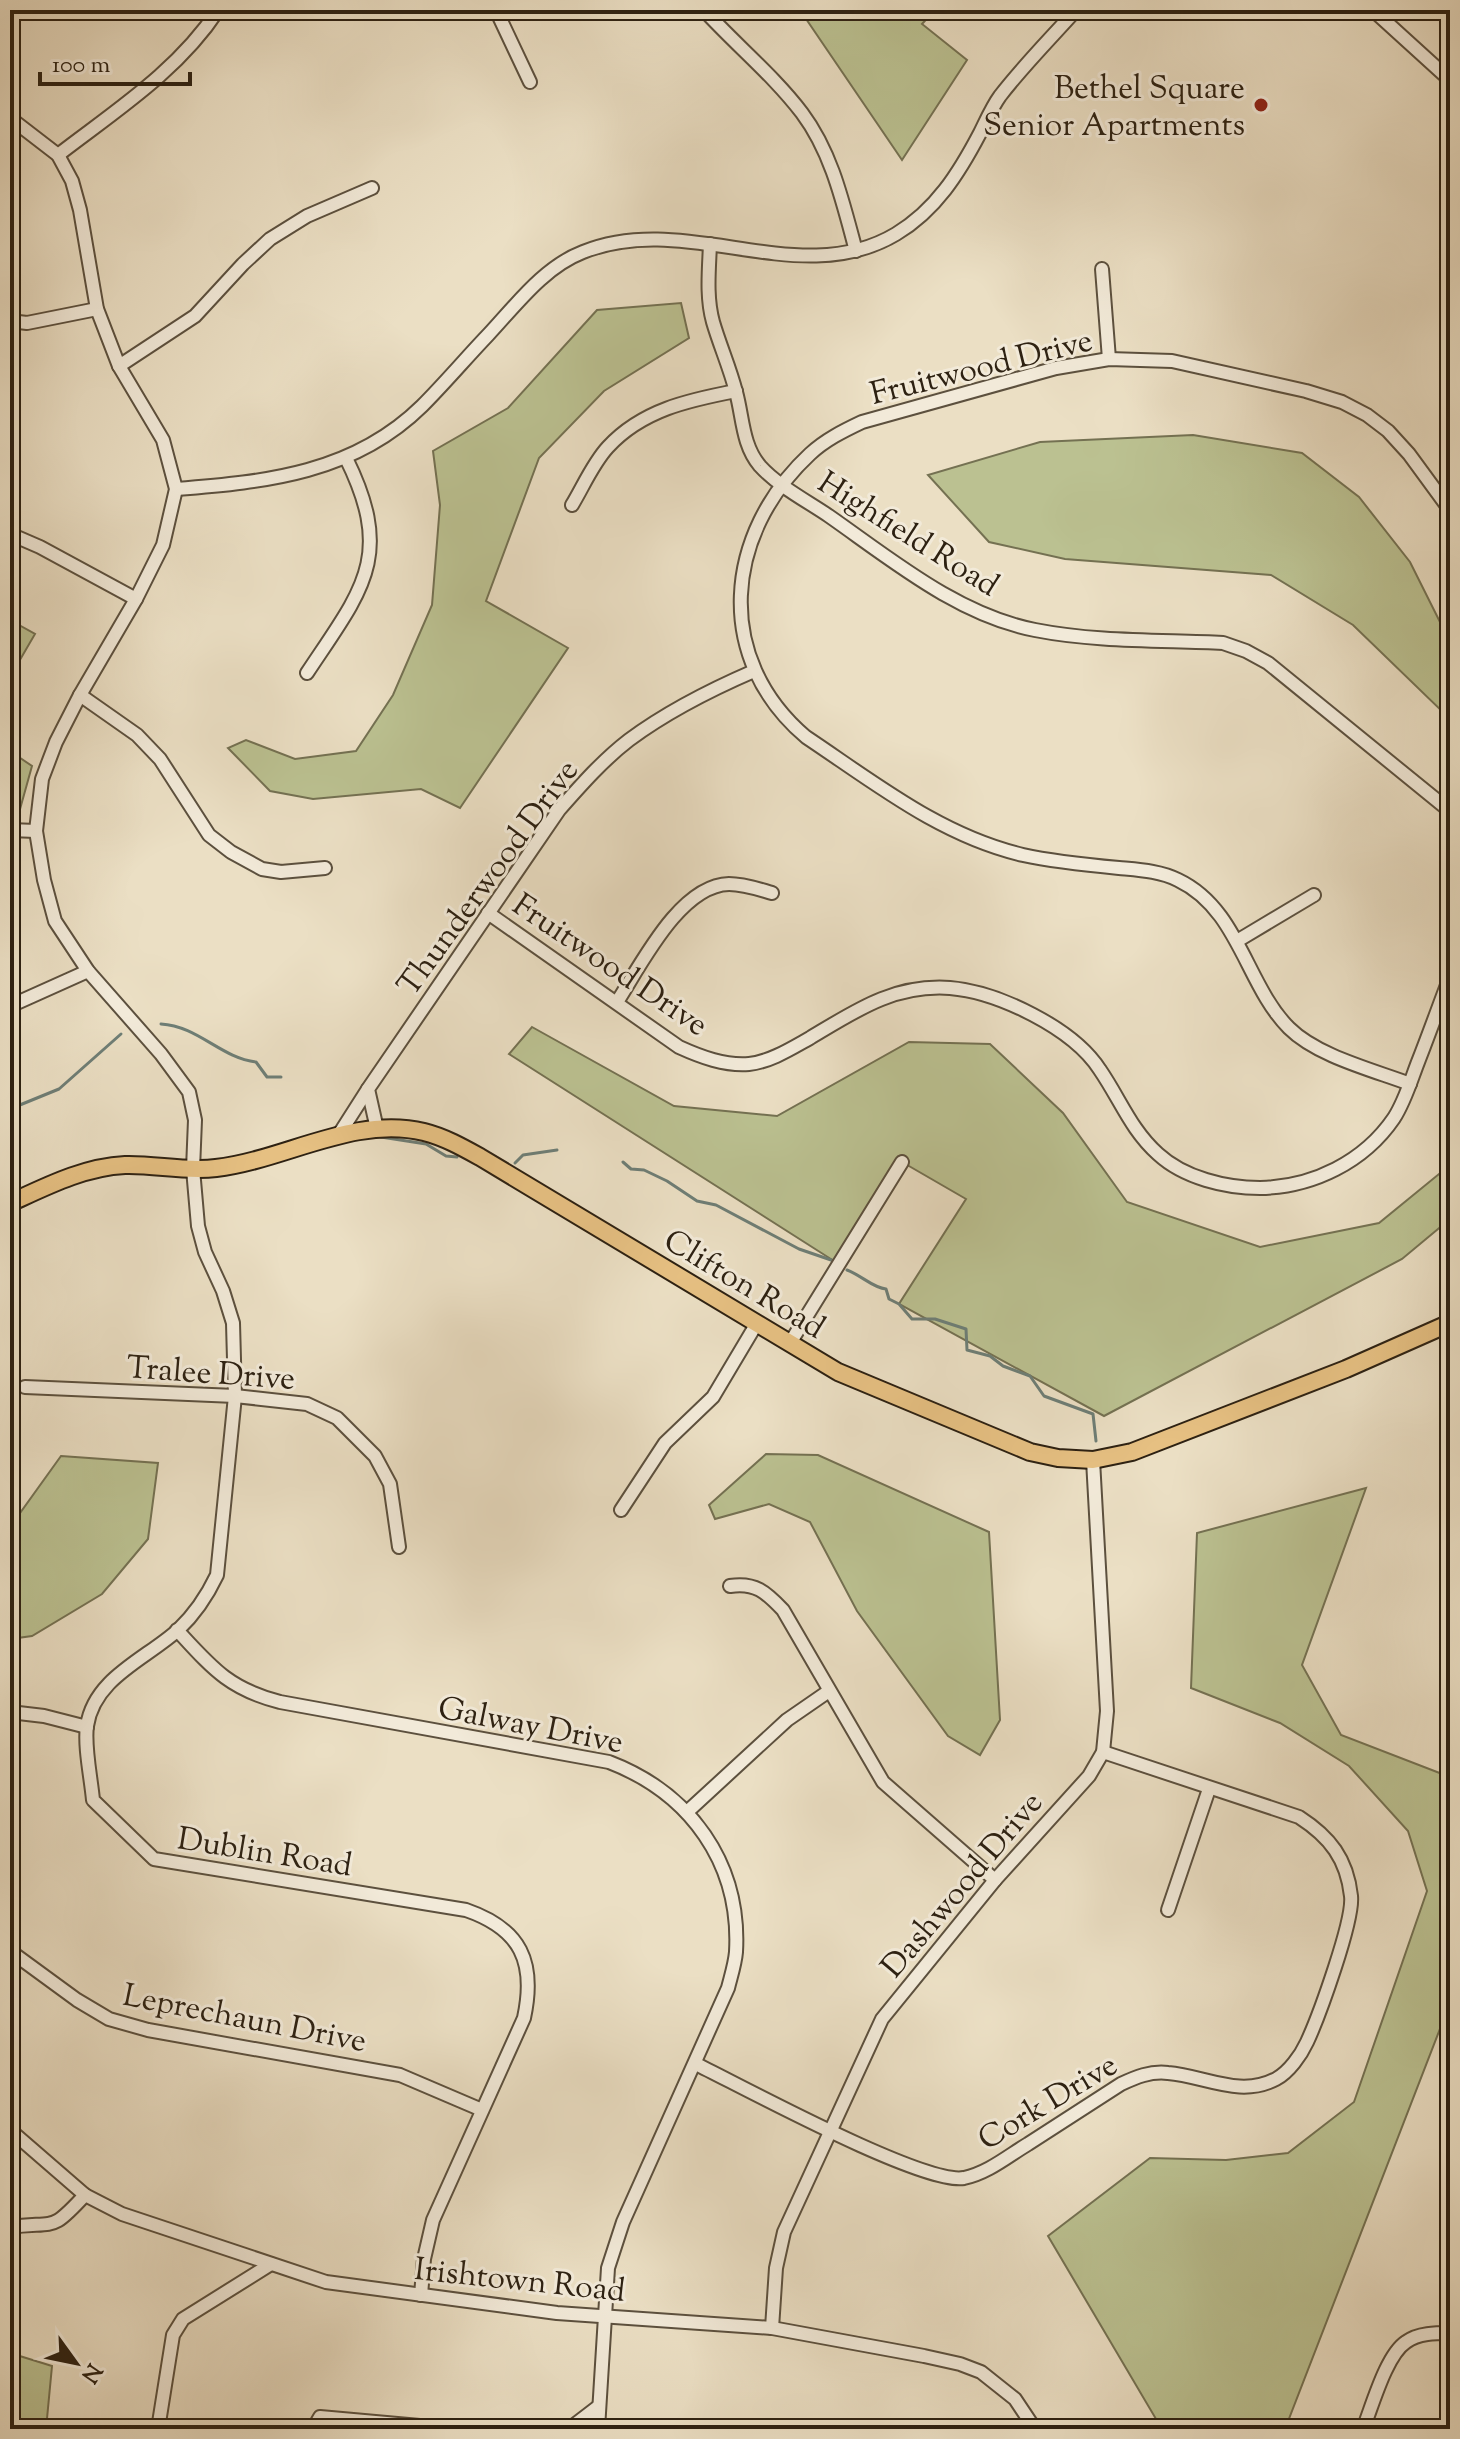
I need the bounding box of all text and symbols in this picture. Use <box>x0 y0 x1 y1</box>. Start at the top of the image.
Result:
scale bar <box>40 36 190 86</box>
text: 100 m <box>52 49 110 83</box>
place label: Bethel Square Senior Apartments <box>983 67 1245 150</box>
marker: Bethel Square Senior Apartments <box>1252 96 1270 114</box>
street label: Fruitwood Drive <box>866 319 1098 419</box>
street label: Highfield Road <box>808 461 1007 610</box>
street label: Thunderwood Drive <box>388 751 591 1007</box>
street label: Fruitwood Drive <box>502 884 716 1049</box>
street label: Clifton Road <box>654 1219 833 1352</box>
street label: Tralee Drive <box>125 1346 297 1404</box>
street label: Galway Drive <box>434 1686 627 1767</box>
street label: Dashwood Drive <box>871 1783 1055 1989</box>
street label: Dublin Road <box>174 1817 355 1890</box>
street label: Leprechaun Drive <box>119 1974 370 2066</box>
street label: Cork Drive <box>970 2044 1127 2163</box>
street label: Irishtown Road <box>412 2248 627 2316</box>
north arrow <box>36 2323 116 2403</box>
text: N <box>72 2356 108 2389</box>

